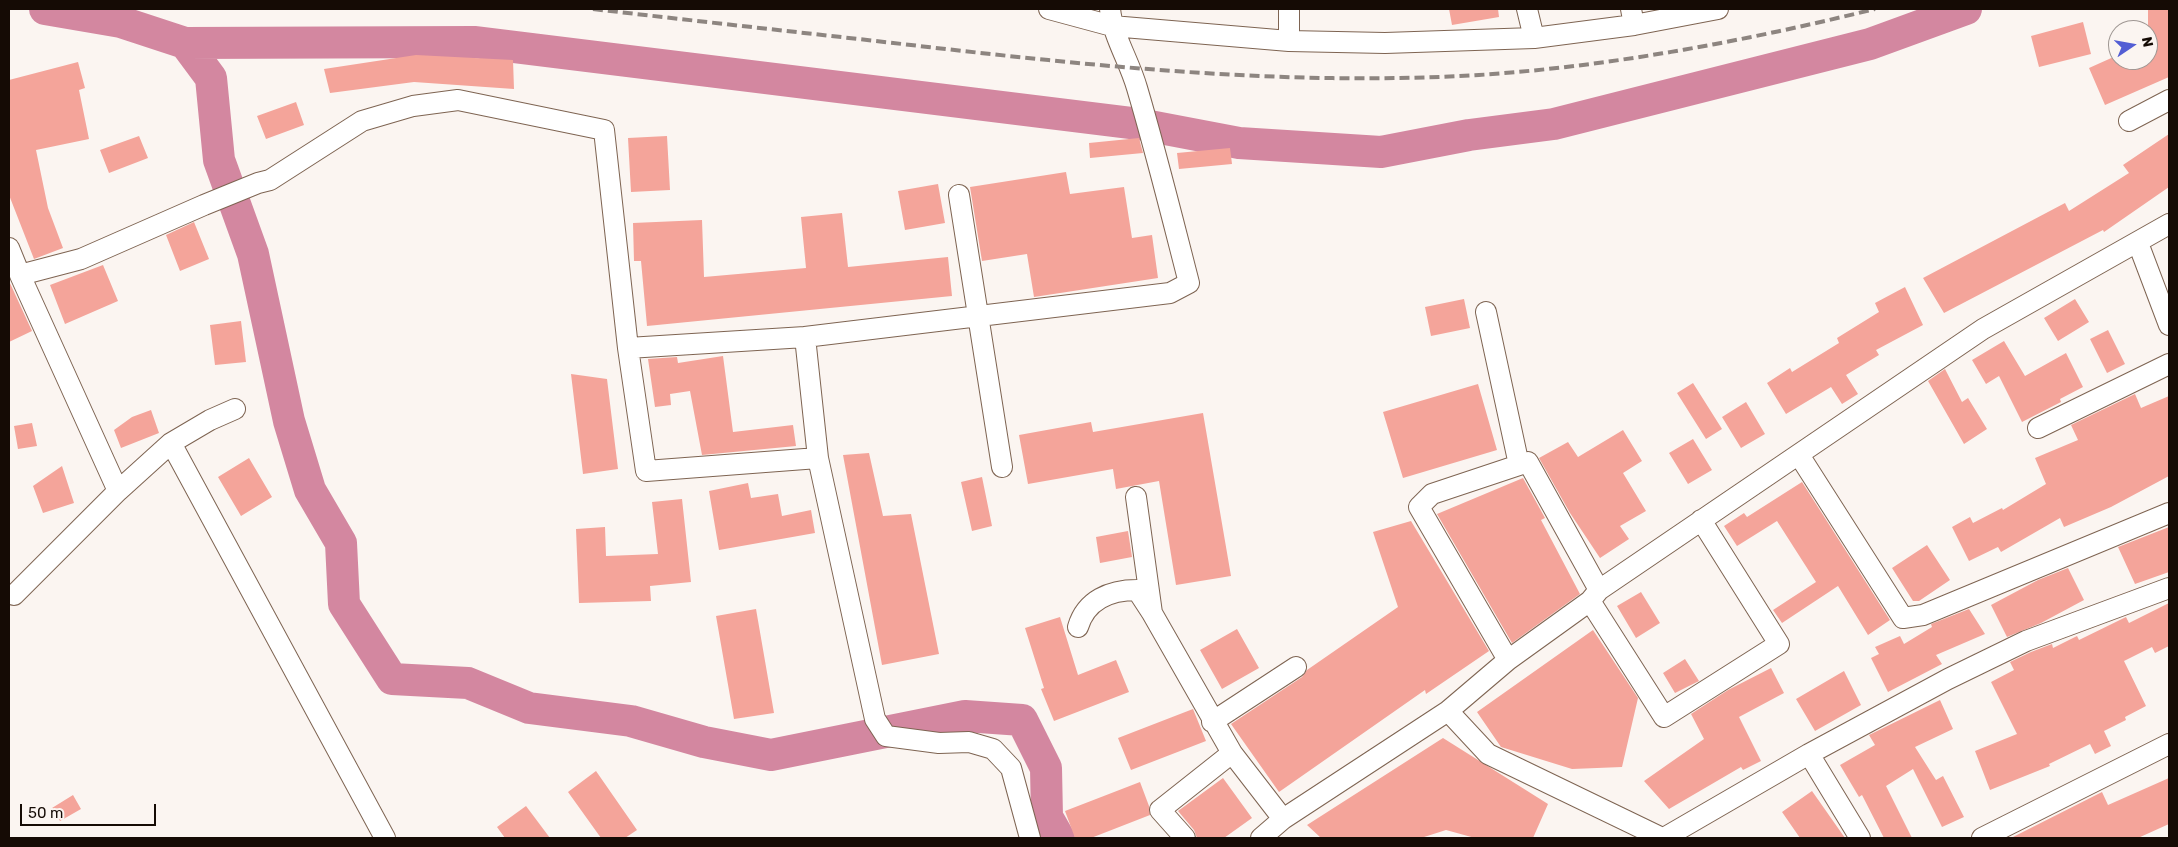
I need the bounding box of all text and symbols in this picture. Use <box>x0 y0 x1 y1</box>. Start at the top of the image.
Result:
north arrow <box>2108 20 2158 70</box>
text: N <box>2138 35 2157 49</box>
scale bar <box>22 794 159 826</box>
text: 50 m <box>28 804 63 822</box>

